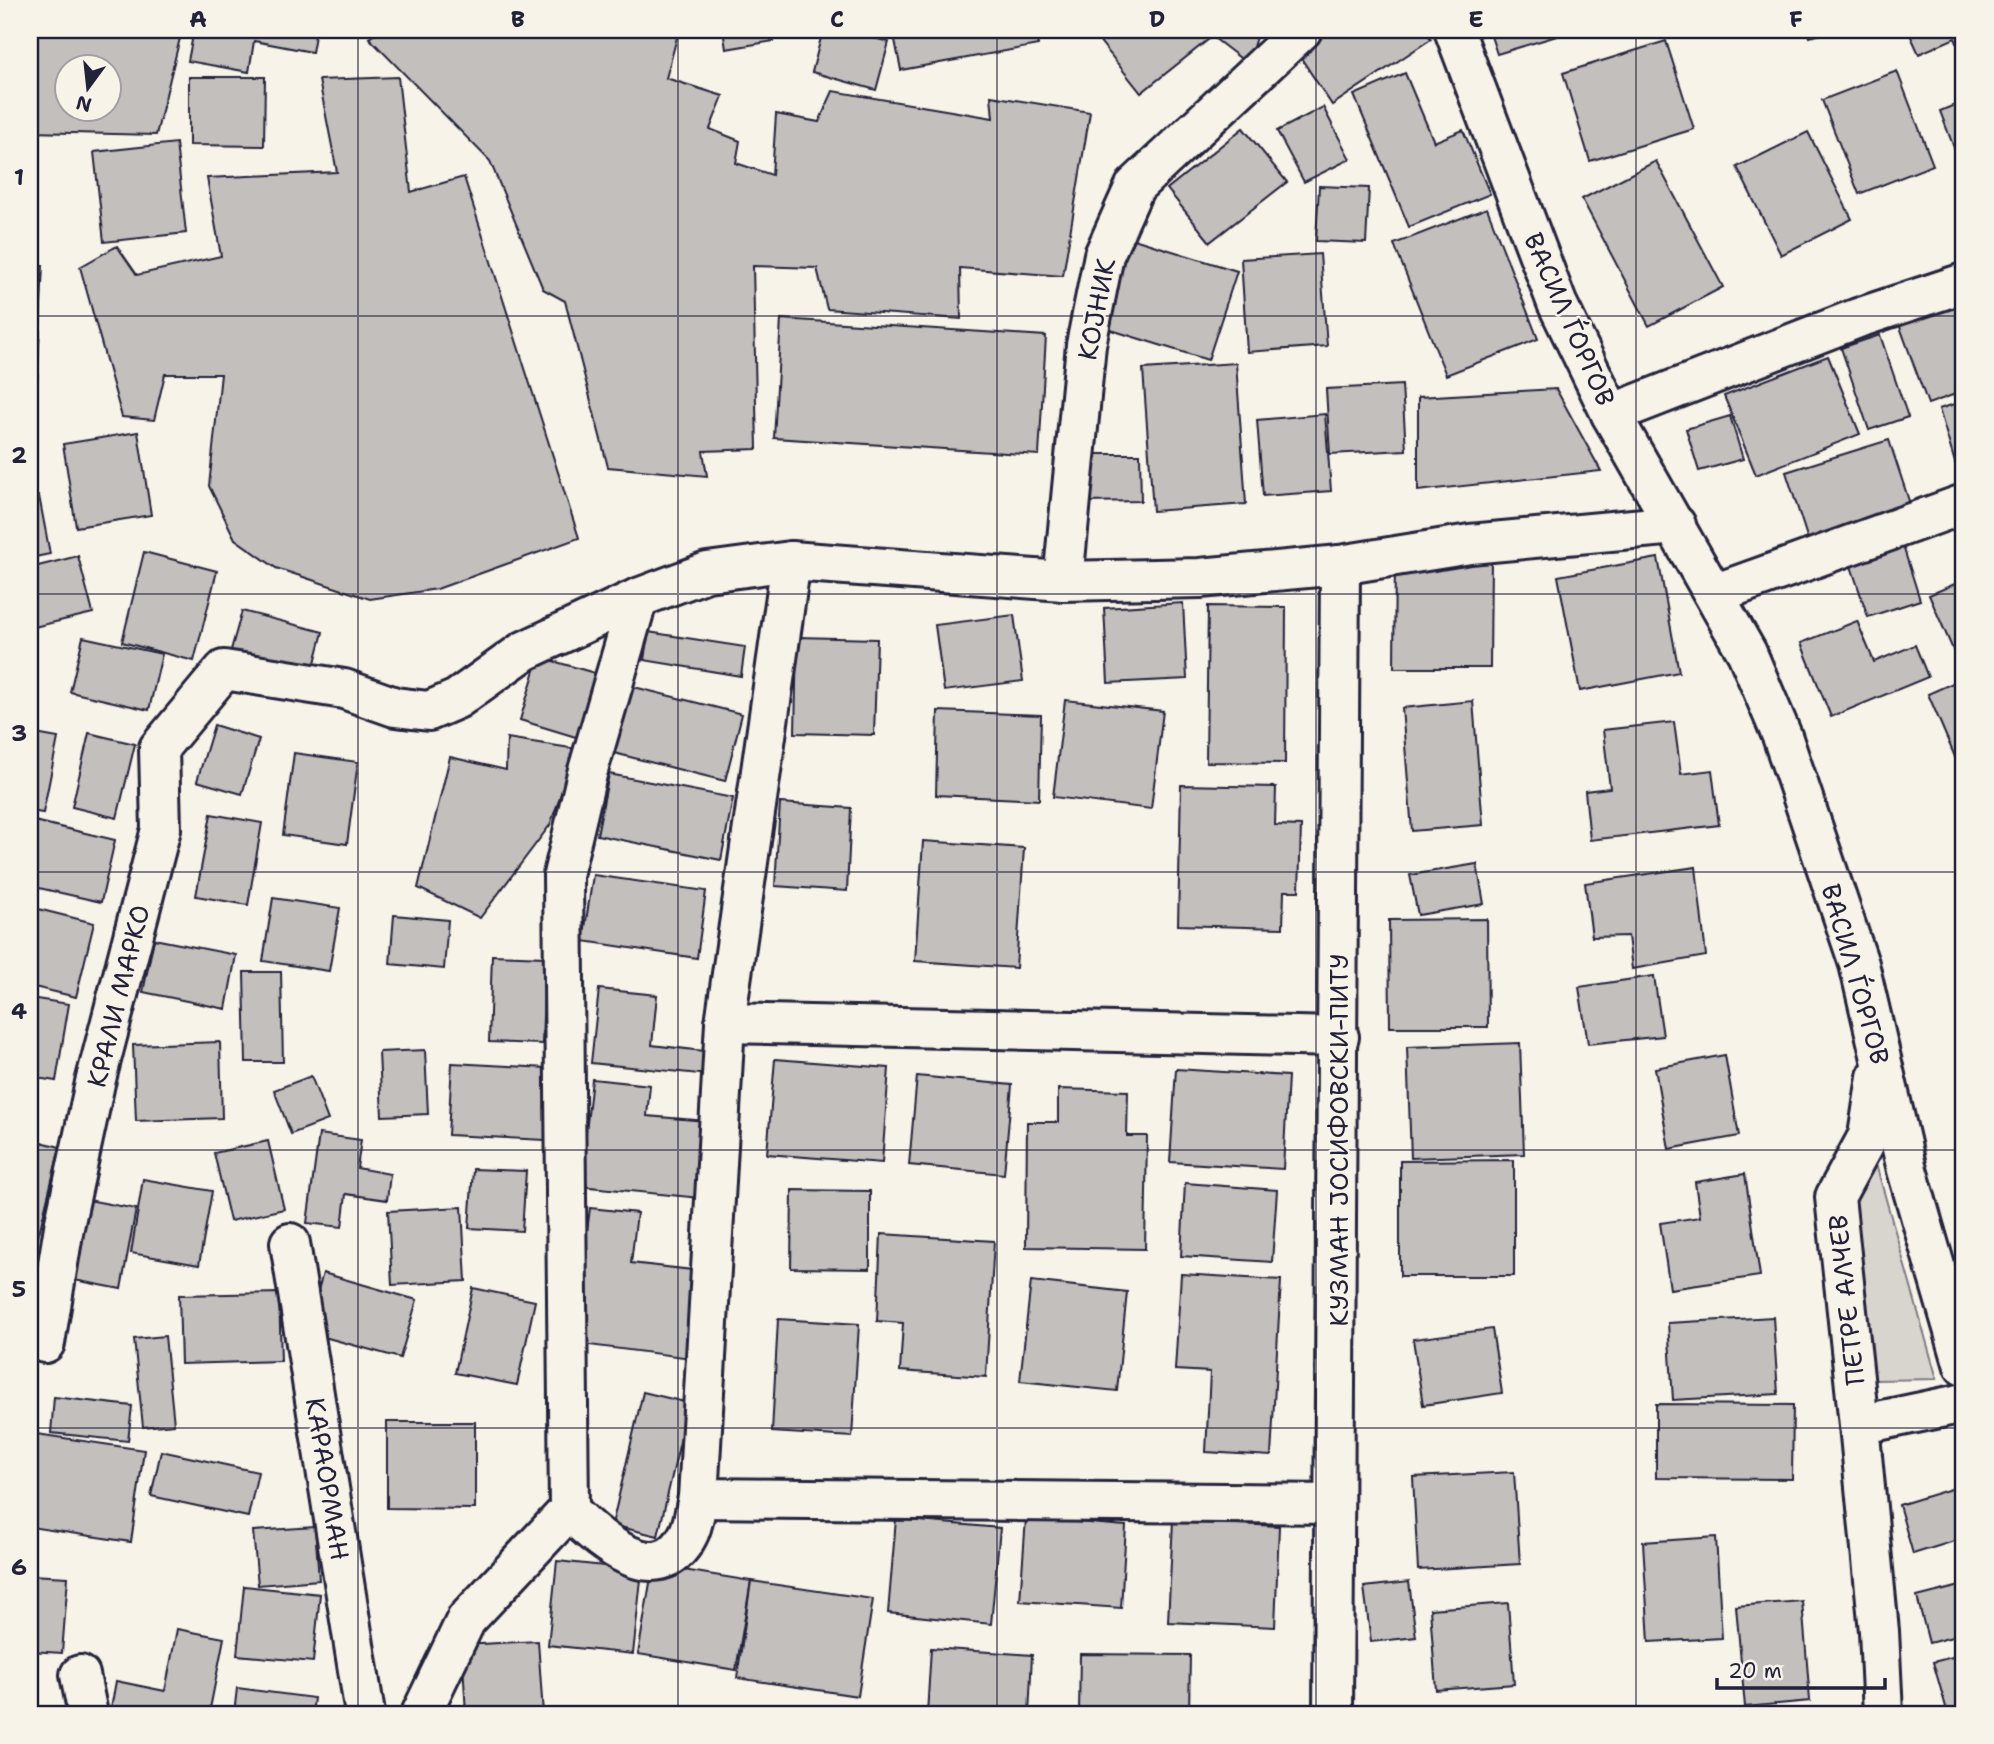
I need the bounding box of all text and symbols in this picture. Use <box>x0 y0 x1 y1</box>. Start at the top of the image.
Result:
text: A <box>189 4 207 34</box>
text: B <box>511 4 525 34</box>
text: C <box>830 4 844 34</box>
text: D <box>1149 4 1165 34</box>
text: E <box>1468 4 1484 34</box>
text: F <box>1789 4 1803 34</box>
north arrow <box>52 52 122 122</box>
text: N <box>73 90 94 118</box>
text: 1 <box>14 162 24 192</box>
street label: ВАСИЛ ЃОРГОВ <box>1516 227 1624 411</box>
street label: КОЈНИК <box>1069 255 1123 363</box>
text: 2 <box>11 440 27 470</box>
text: 3 <box>11 718 27 748</box>
street label: ВАСИЛ ЃОРГОВ <box>1813 880 1899 1068</box>
street label: КРАЛИ МАРКО <box>78 901 158 1091</box>
street label: КУЗМАН ЈОСИФОВСКИ-ПИТУ <box>1321 953 1356 1327</box>
text: 4 <box>11 996 27 1026</box>
street label: ПЕТРЕ АЛЧЕВ <box>1820 1213 1872 1387</box>
text: 5 <box>12 1274 26 1304</box>
street label: КАРАОРМАН <box>298 1395 358 1563</box>
text: 6 <box>11 1552 27 1582</box>
scale bar <box>1717 1646 1885 1690</box>
text: 20 m <box>1728 1657 1782 1685</box>

